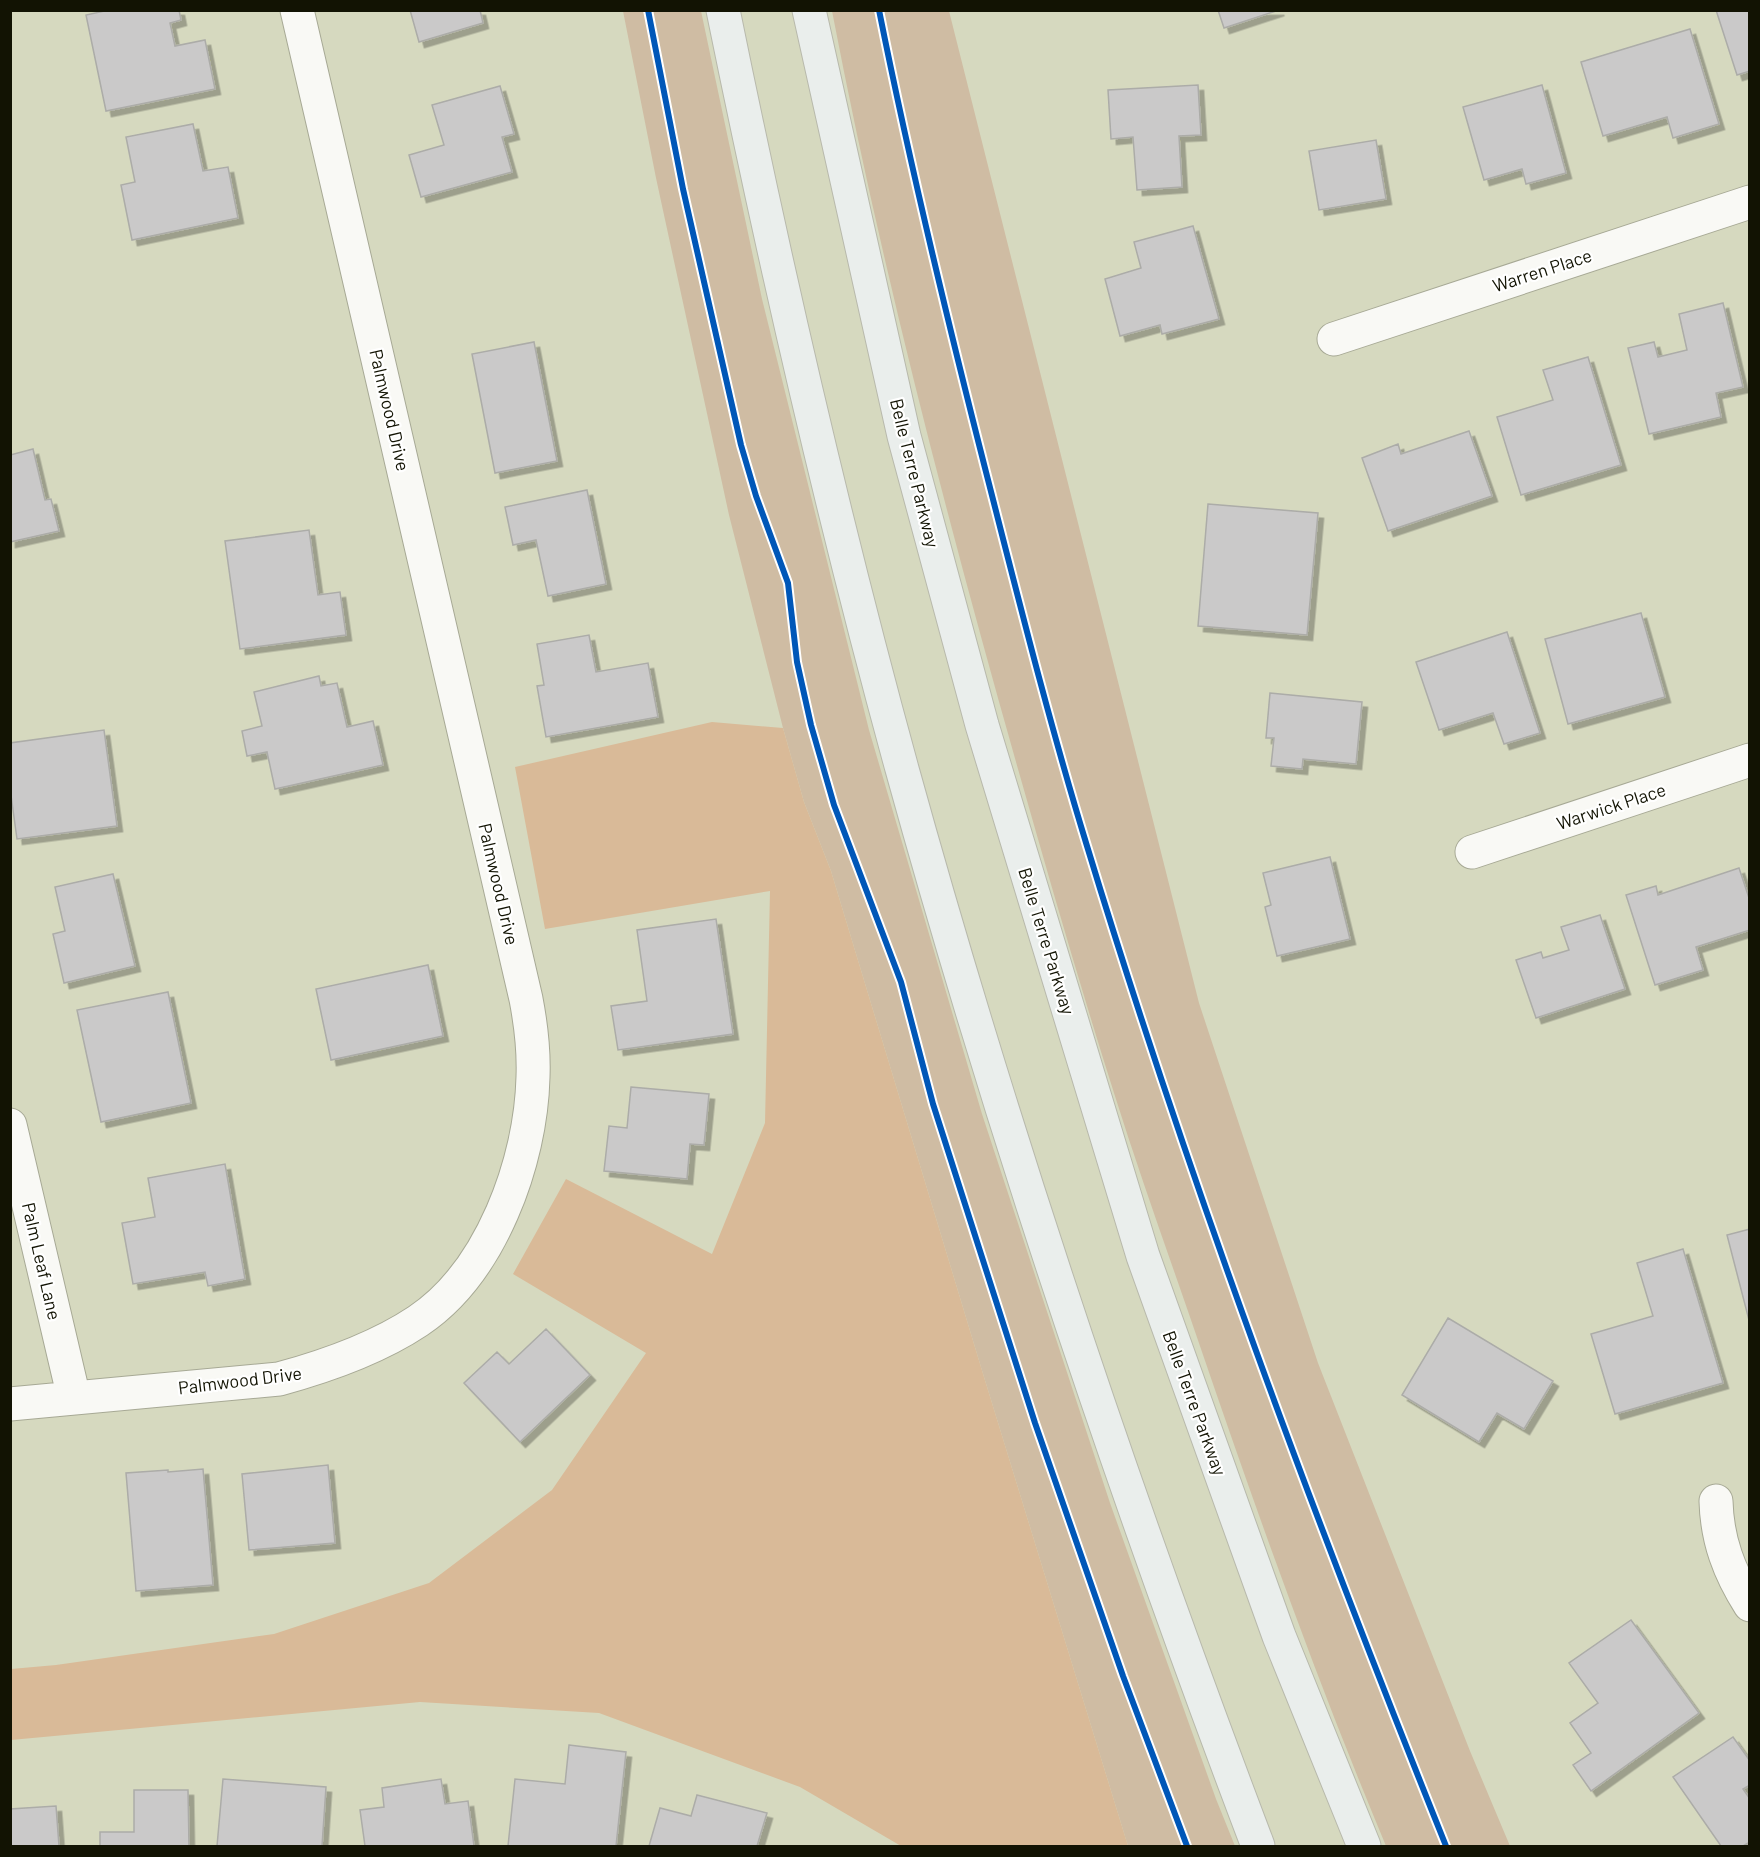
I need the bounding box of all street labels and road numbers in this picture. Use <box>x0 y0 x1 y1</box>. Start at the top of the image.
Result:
street label: Warren Place <box>1490 244 1594 296</box>
street label: Palmwood Drive <box>365 347 415 473</box>
street label: Belle Terre Parkway <box>886 396 944 550</box>
street label: Warwick Place <box>1554 778 1668 834</box>
street label: Palmwood Drive <box>474 821 524 947</box>
street label: Belle Terre Parkway <box>1014 865 1080 1017</box>
street label: Palm Leaf Lane <box>18 1200 66 1322</box>
street label: Belle Terre Parkway <box>1159 1327 1231 1479</box>
street label: Palmwood Drive <box>177 1361 303 1399</box>

